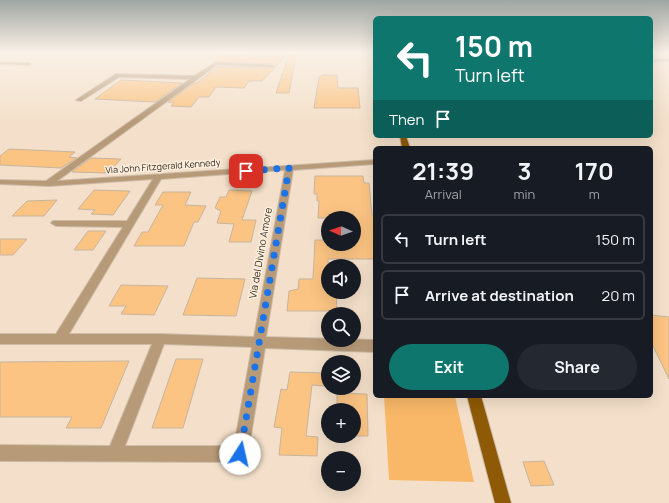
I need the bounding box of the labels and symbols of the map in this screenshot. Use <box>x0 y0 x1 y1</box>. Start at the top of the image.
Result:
pin <box>229 154 263 188</box>
street label: Via John Fitzgerald Kennedy <box>105 155 221 177</box>
street label: Via del Divino Amore <box>245 206 275 300</box>
north arrow <box>321 211 361 251</box>
position arrow <box>219 433 261 475</box>

